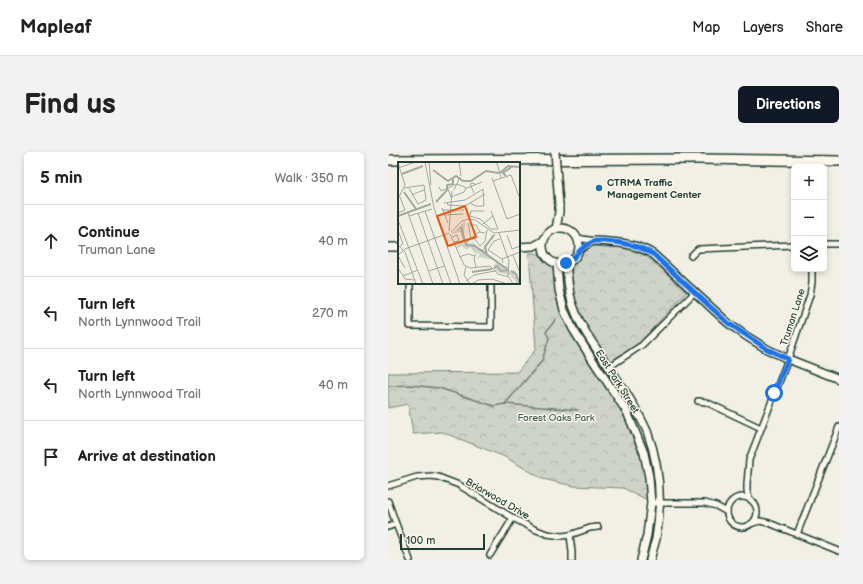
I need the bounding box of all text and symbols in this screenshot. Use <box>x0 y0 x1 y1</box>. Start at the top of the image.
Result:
text: Mapleaf <box>20 16 92 39</box>
text: Map <box>692 19 720 36</box>
text: Layers <box>742 19 784 36</box>
text: Share <box>806 19 843 36</box>
button: Directions <box>738 86 839 123</box>
text: Find us <box>24 88 116 121</box>
inset map <box>398 162 520 284</box>
map controls <box>791 164 827 272</box>
button: + <box>791 164 827 200</box>
text: 5 min <box>40 168 83 188</box>
text: Walk · 350 m <box>274 170 348 186</box>
place label: CTRMA Traffic Management Center <box>607 177 702 201</box>
marker: CTRMA Traffic Management Center <box>594 183 604 193</box>
button: − <box>791 200 827 236</box>
text: Continue <box>78 223 140 242</box>
icon: ahead <box>40 230 62 252</box>
text: 40 m <box>318 233 348 249</box>
button: layers <box>791 236 827 272</box>
text: Truman Lane <box>78 242 156 258</box>
route end <box>557 254 575 272</box>
street label: Truman Lane <box>778 287 808 348</box>
text: Turn left <box>78 295 135 314</box>
icon: left <box>40 302 62 324</box>
text: 270 m <box>312 305 348 321</box>
text: North Lynnwood Trail <box>78 314 201 330</box>
street label: East Park Street <box>593 347 642 416</box>
text: Turn left <box>78 367 135 386</box>
icon: left <box>40 374 62 396</box>
text: 40 m <box>318 377 348 393</box>
route start <box>765 384 783 402</box>
text: North Lynnwood Trail <box>78 386 201 402</box>
park label: Forest Oaks Park <box>517 412 595 424</box>
icon: arrive <box>40 446 62 468</box>
text: Arrive at destination <box>78 447 216 466</box>
street label: Briarwood Drive <box>463 476 532 522</box>
scale bar <box>400 532 485 551</box>
text: 100 m <box>406 534 435 547</box>

